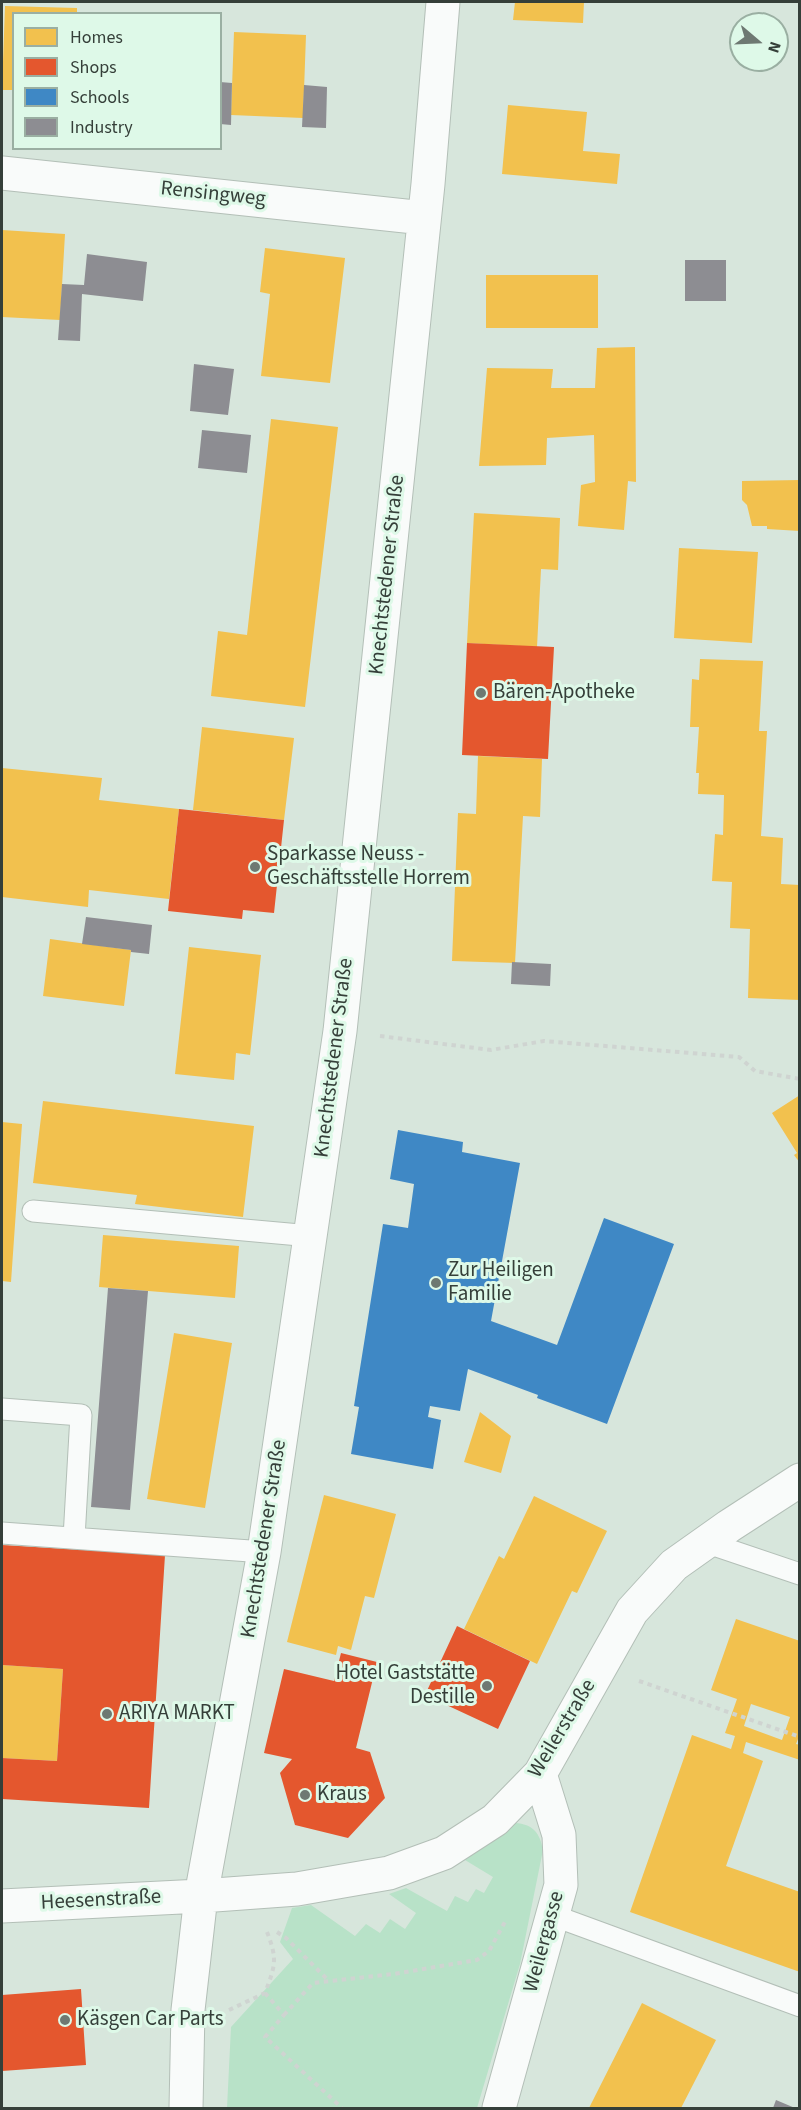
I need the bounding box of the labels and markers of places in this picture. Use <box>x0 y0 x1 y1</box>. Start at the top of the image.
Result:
place label: Bären-Apotheke <box>493 680 635 706</box>
marker: Bären-Apotheke <box>474 686 488 700</box>
place label: Sparkasse Neuss - Geschäftsstelle Horrem <box>267 842 470 892</box>
marker: Sparkasse Neuss - Geschäftsstelle Horrem <box>248 860 262 874</box>
place label: Zur Heiligen Familie <box>448 1258 554 1308</box>
marker: Zur Heiligen Familie <box>429 1276 443 1290</box>
place label: Hotel Gaststätte Destille <box>335 1661 475 1711</box>
marker: Hotel Gaststätte Destille <box>480 1679 494 1693</box>
place label: ARIYA MARKT <box>119 1701 235 1727</box>
marker: ARIYA MARKT <box>100 1707 114 1721</box>
place label: Kraus <box>317 1782 367 1808</box>
marker: Kraus <box>298 1788 312 1802</box>
place label: Käsgen Car Parts <box>77 2007 224 2033</box>
marker: Käsgen Car Parts <box>58 2013 72 2027</box>

